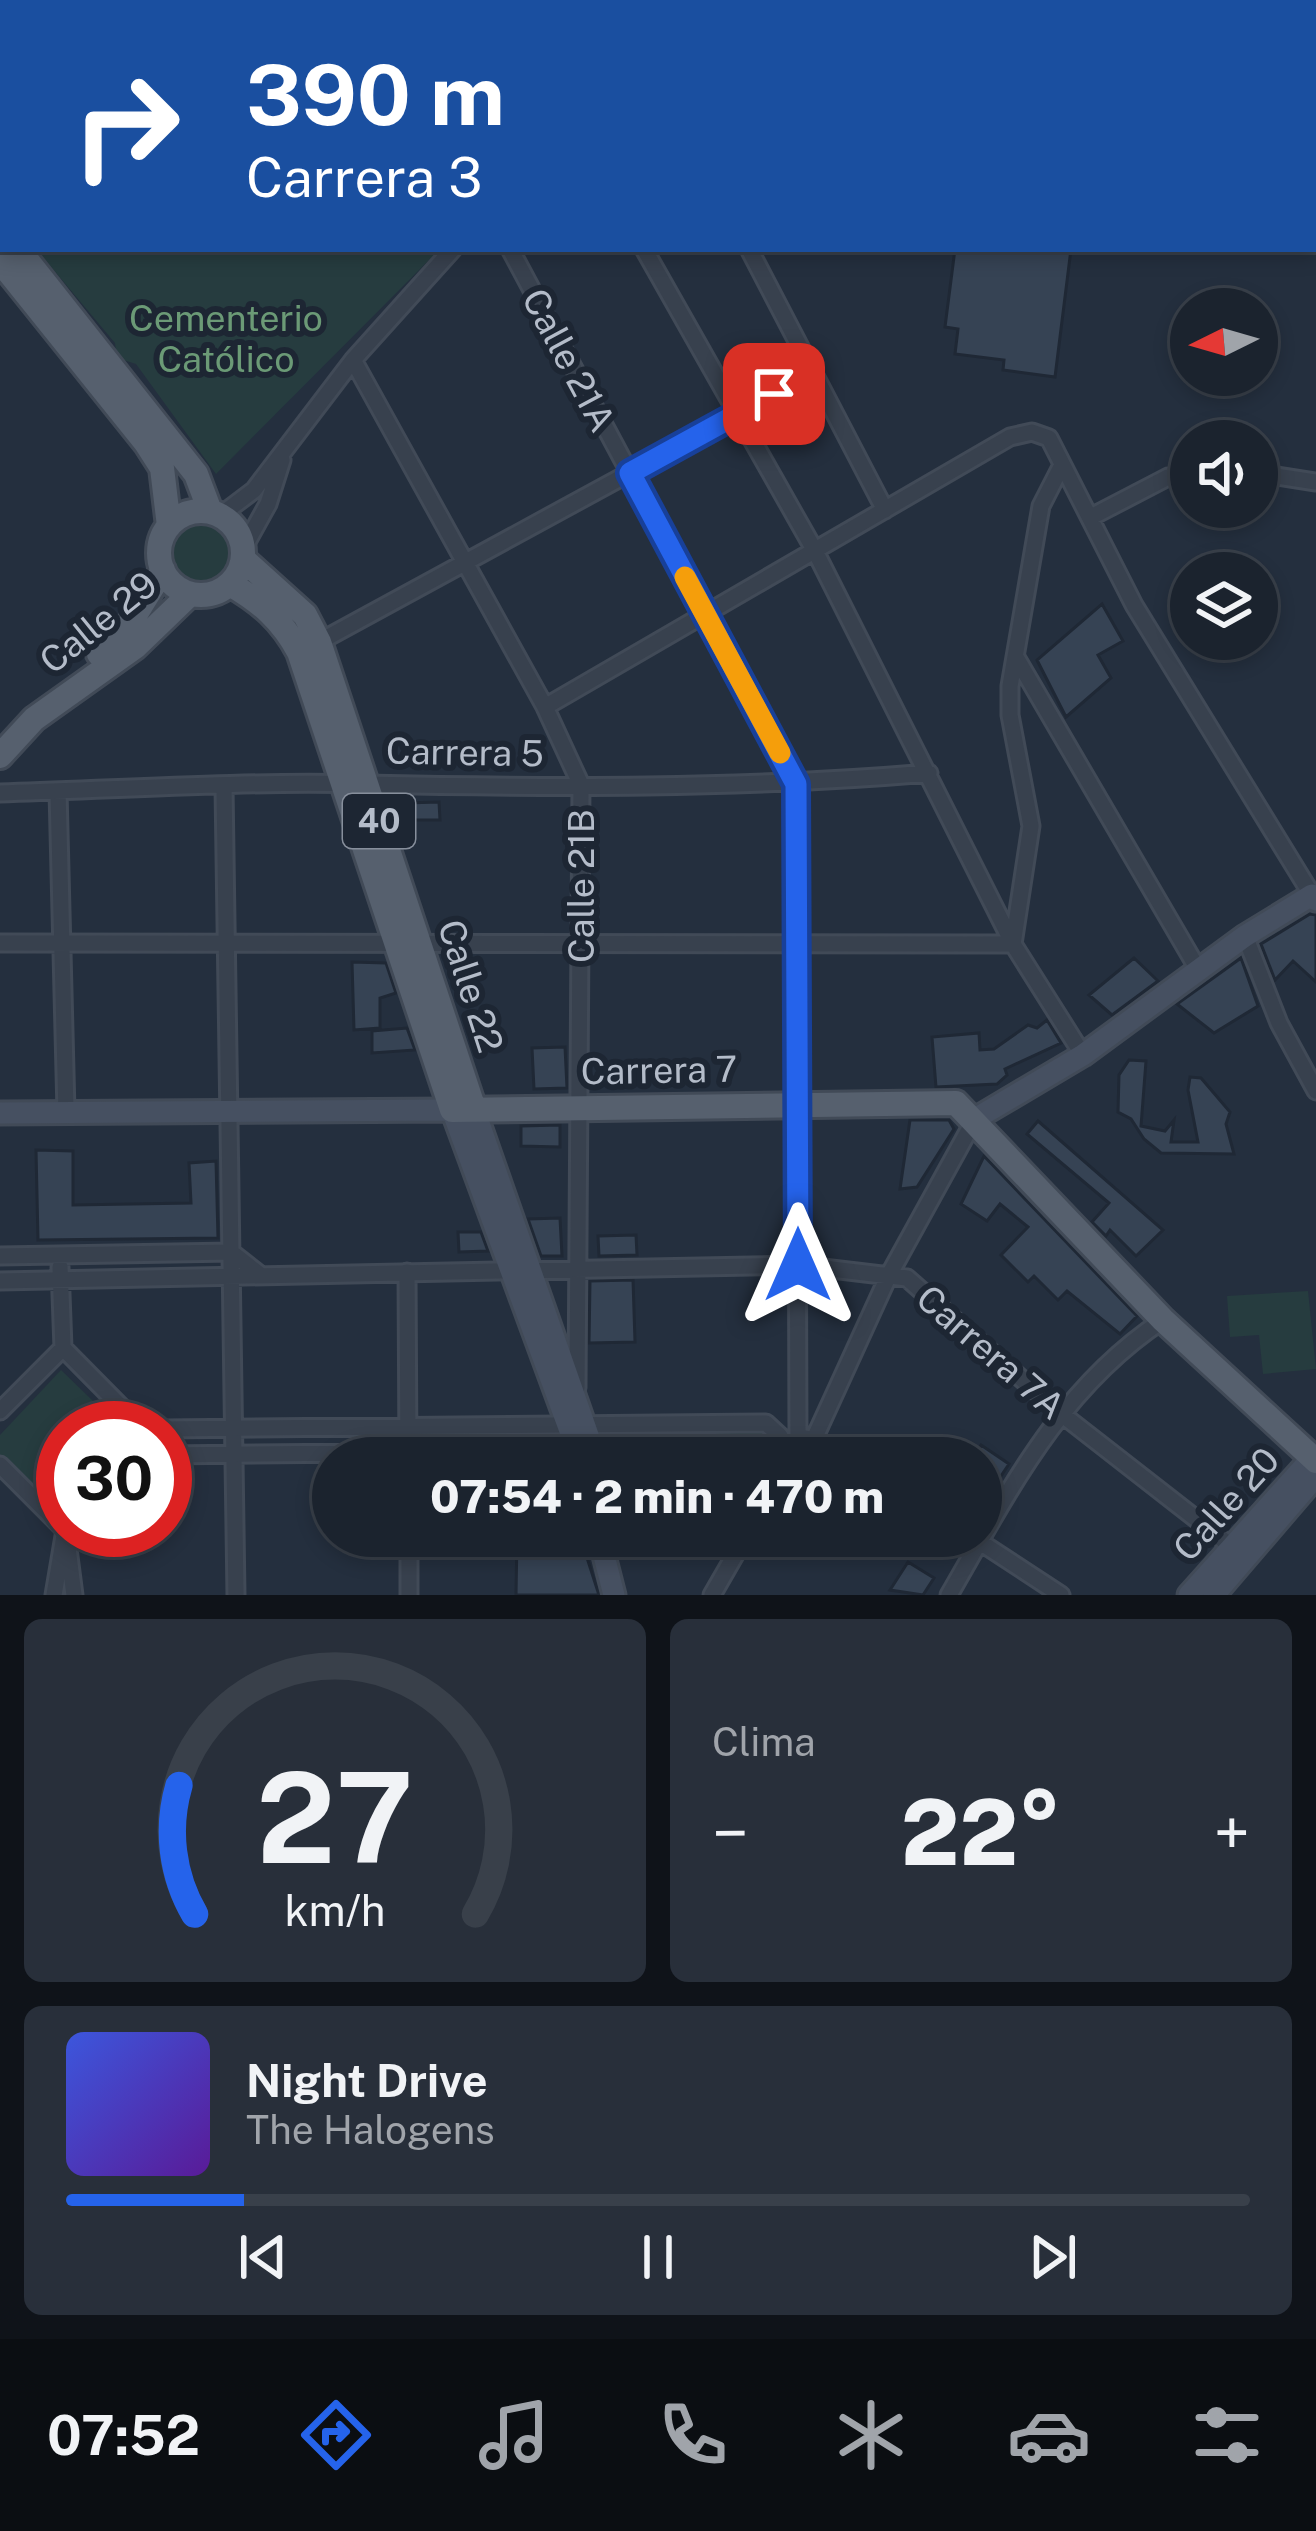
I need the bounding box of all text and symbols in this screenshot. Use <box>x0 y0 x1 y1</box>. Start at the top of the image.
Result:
text: 390 m <box>246 45 505 144</box>
icon: right <box>48 48 204 204</box>
text: Carrera 3 <box>246 146 482 209</box>
street label: Calle 21A <box>514 282 624 438</box>
north arrow <box>1170 288 1278 396</box>
map controls <box>1170 288 1278 660</box>
park label: Cementerio Católico <box>129 297 323 380</box>
pin <box>723 343 825 445</box>
icon: arrive <box>741 361 807 427</box>
button: sound <box>1170 420 1278 528</box>
button: layers <box>1170 552 1278 660</box>
street label: Calle 29 <box>31 562 165 682</box>
street label: Carrera 5 <box>386 730 544 774</box>
road number: 40 <box>343 794 415 848</box>
street label: Calle 21B <box>560 809 602 963</box>
street label: Calle 22 <box>430 915 512 1057</box>
street label: Carrera 7 <box>580 1048 738 1092</box>
position arrow <box>735 1202 861 1328</box>
street label: Carrera 7A <box>909 1276 1073 1428</box>
speed limit sign: 30 <box>36 1401 192 1557</box>
street label: Calle 20 <box>1164 1439 1288 1569</box>
text: 07:54 · 2 min · 470 m <box>430 1470 884 1523</box>
text: Clima <box>712 1719 816 1765</box>
text: 27 <box>256 1744 414 1891</box>
text: 22° <box>901 1779 1061 1885</box>
text: − <box>712 1794 749 1872</box>
text: + <box>1213 1794 1250 1872</box>
text: km/h <box>285 1884 385 1935</box>
text: Night Drive <box>246 2054 488 2107</box>
text: The Halogens <box>246 2107 495 2153</box>
icon: previous <box>230 2224 296 2290</box>
icon: pause <box>625 2224 691 2290</box>
icon: next <box>1020 2224 1086 2290</box>
icon: directions <box>294 2393 378 2477</box>
icon: music <box>472 2393 556 2477</box>
icon: phone <box>651 2393 735 2477</box>
icon: climate <box>829 2393 913 2477</box>
icon: car <box>1007 2393 1091 2477</box>
icon: filters <box>1185 2393 1269 2477</box>
text: 07:52 <box>47 2404 200 2467</box>

